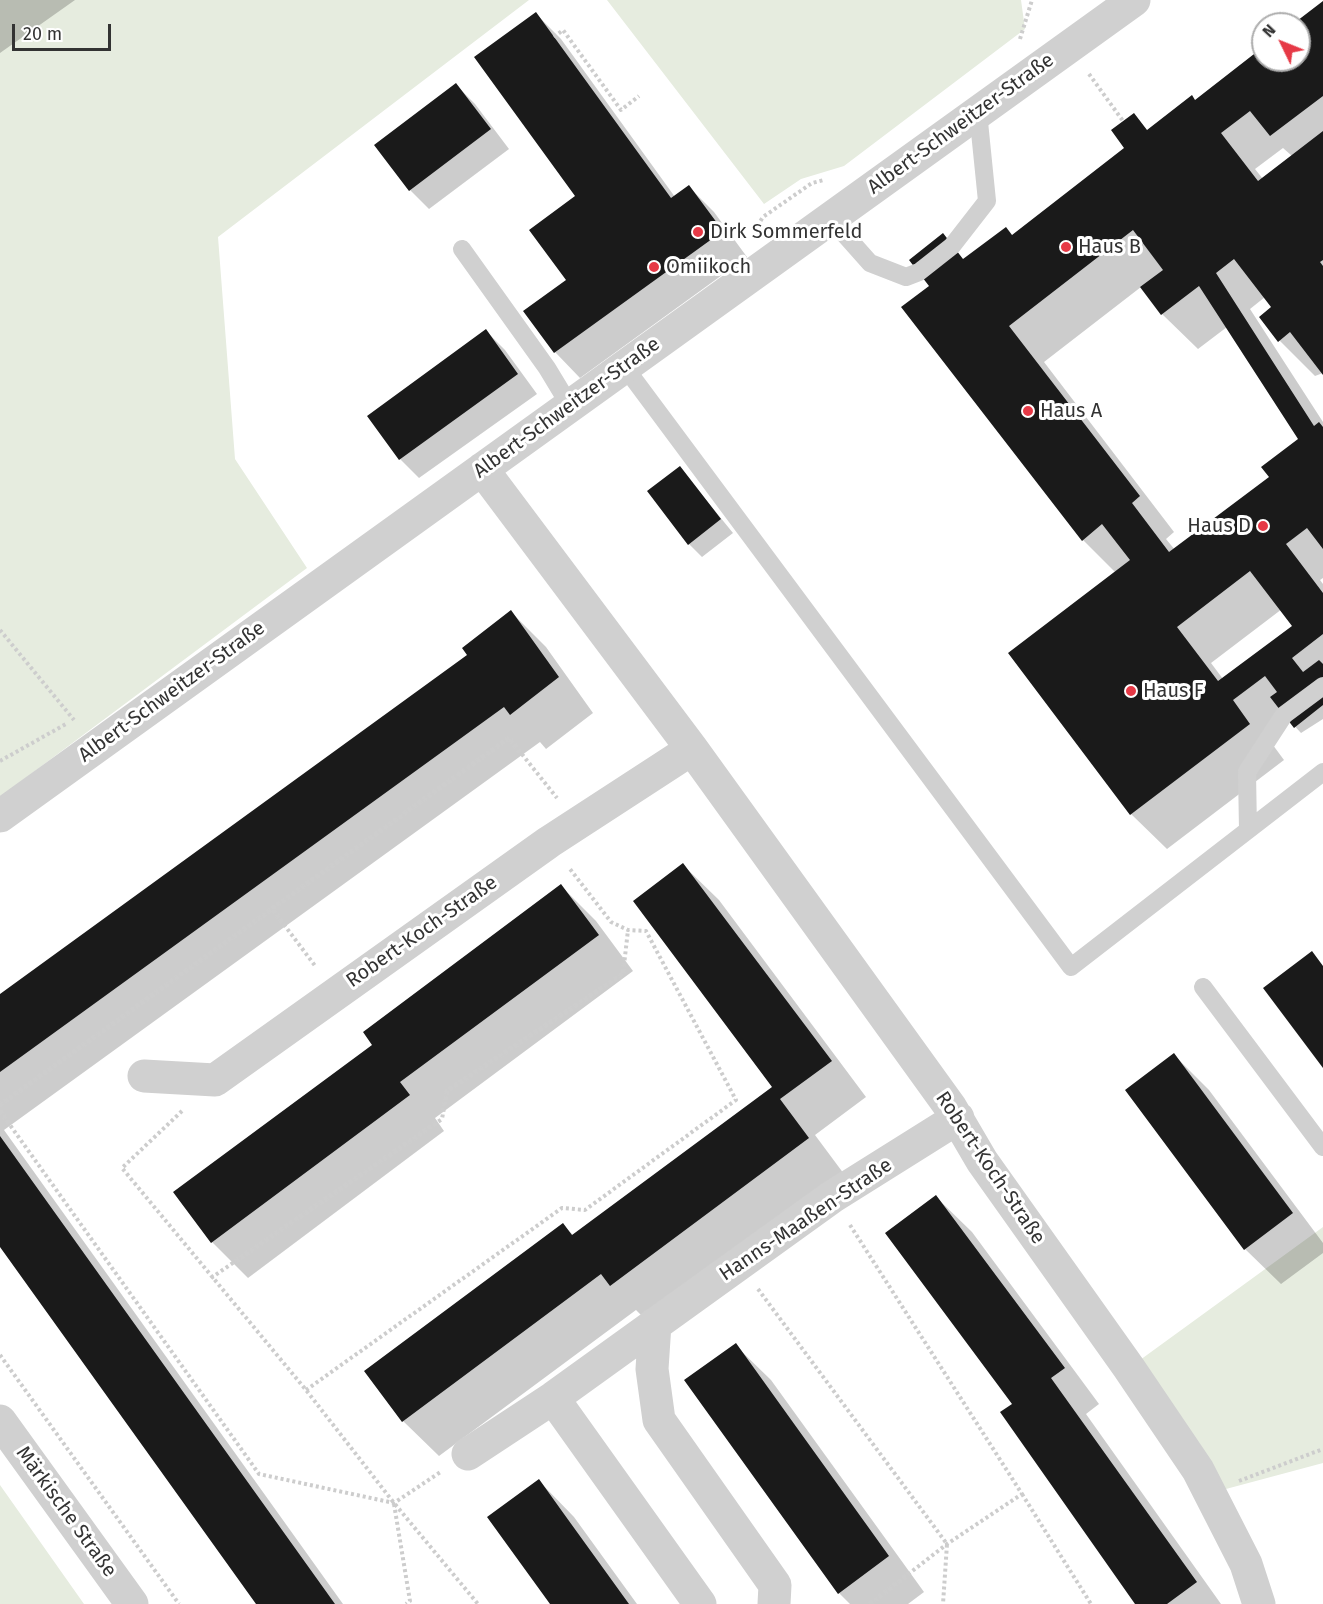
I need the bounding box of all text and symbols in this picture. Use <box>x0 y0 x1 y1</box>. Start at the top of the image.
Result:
scale bar <box>15 12 114 50</box>
north arrow <box>1251 12 1311 72</box>
text: N <box>1258 20 1279 41</box>
text: 20 m <box>23 23 62 45</box>
street label: Albert-Schweitzer-Straße <box>863 48 1059 200</box>
place label: Dirk Sommerfeld <box>710 220 862 244</box>
marker: Dirk Sommerfeld <box>691 225 705 239</box>
place label: Haus B <box>1078 235 1141 259</box>
marker: Haus B <box>1059 240 1073 254</box>
place label: Omiikoch <box>666 255 751 279</box>
marker: Omiikoch <box>647 260 661 274</box>
street label: Albert-Schweitzer-Straße <box>469 332 665 484</box>
place label: Haus A <box>1040 399 1102 423</box>
marker: Haus A <box>1021 404 1035 418</box>
place label: Haus D <box>1187 514 1251 538</box>
marker: Haus D <box>1256 519 1270 533</box>
street label: Albert-Schweitzer-Straße <box>74 616 270 768</box>
place label: Haus F <box>1143 679 1204 703</box>
marker: Haus F <box>1124 684 1138 698</box>
street label: Robert-Koch-Straße <box>342 871 502 993</box>
street label: Robert-Koch-Straße <box>930 1087 1050 1249</box>
street label: Hanns-Maaßen-Straße <box>715 1153 897 1287</box>
street label: Märkische Straße <box>11 1442 121 1582</box>

